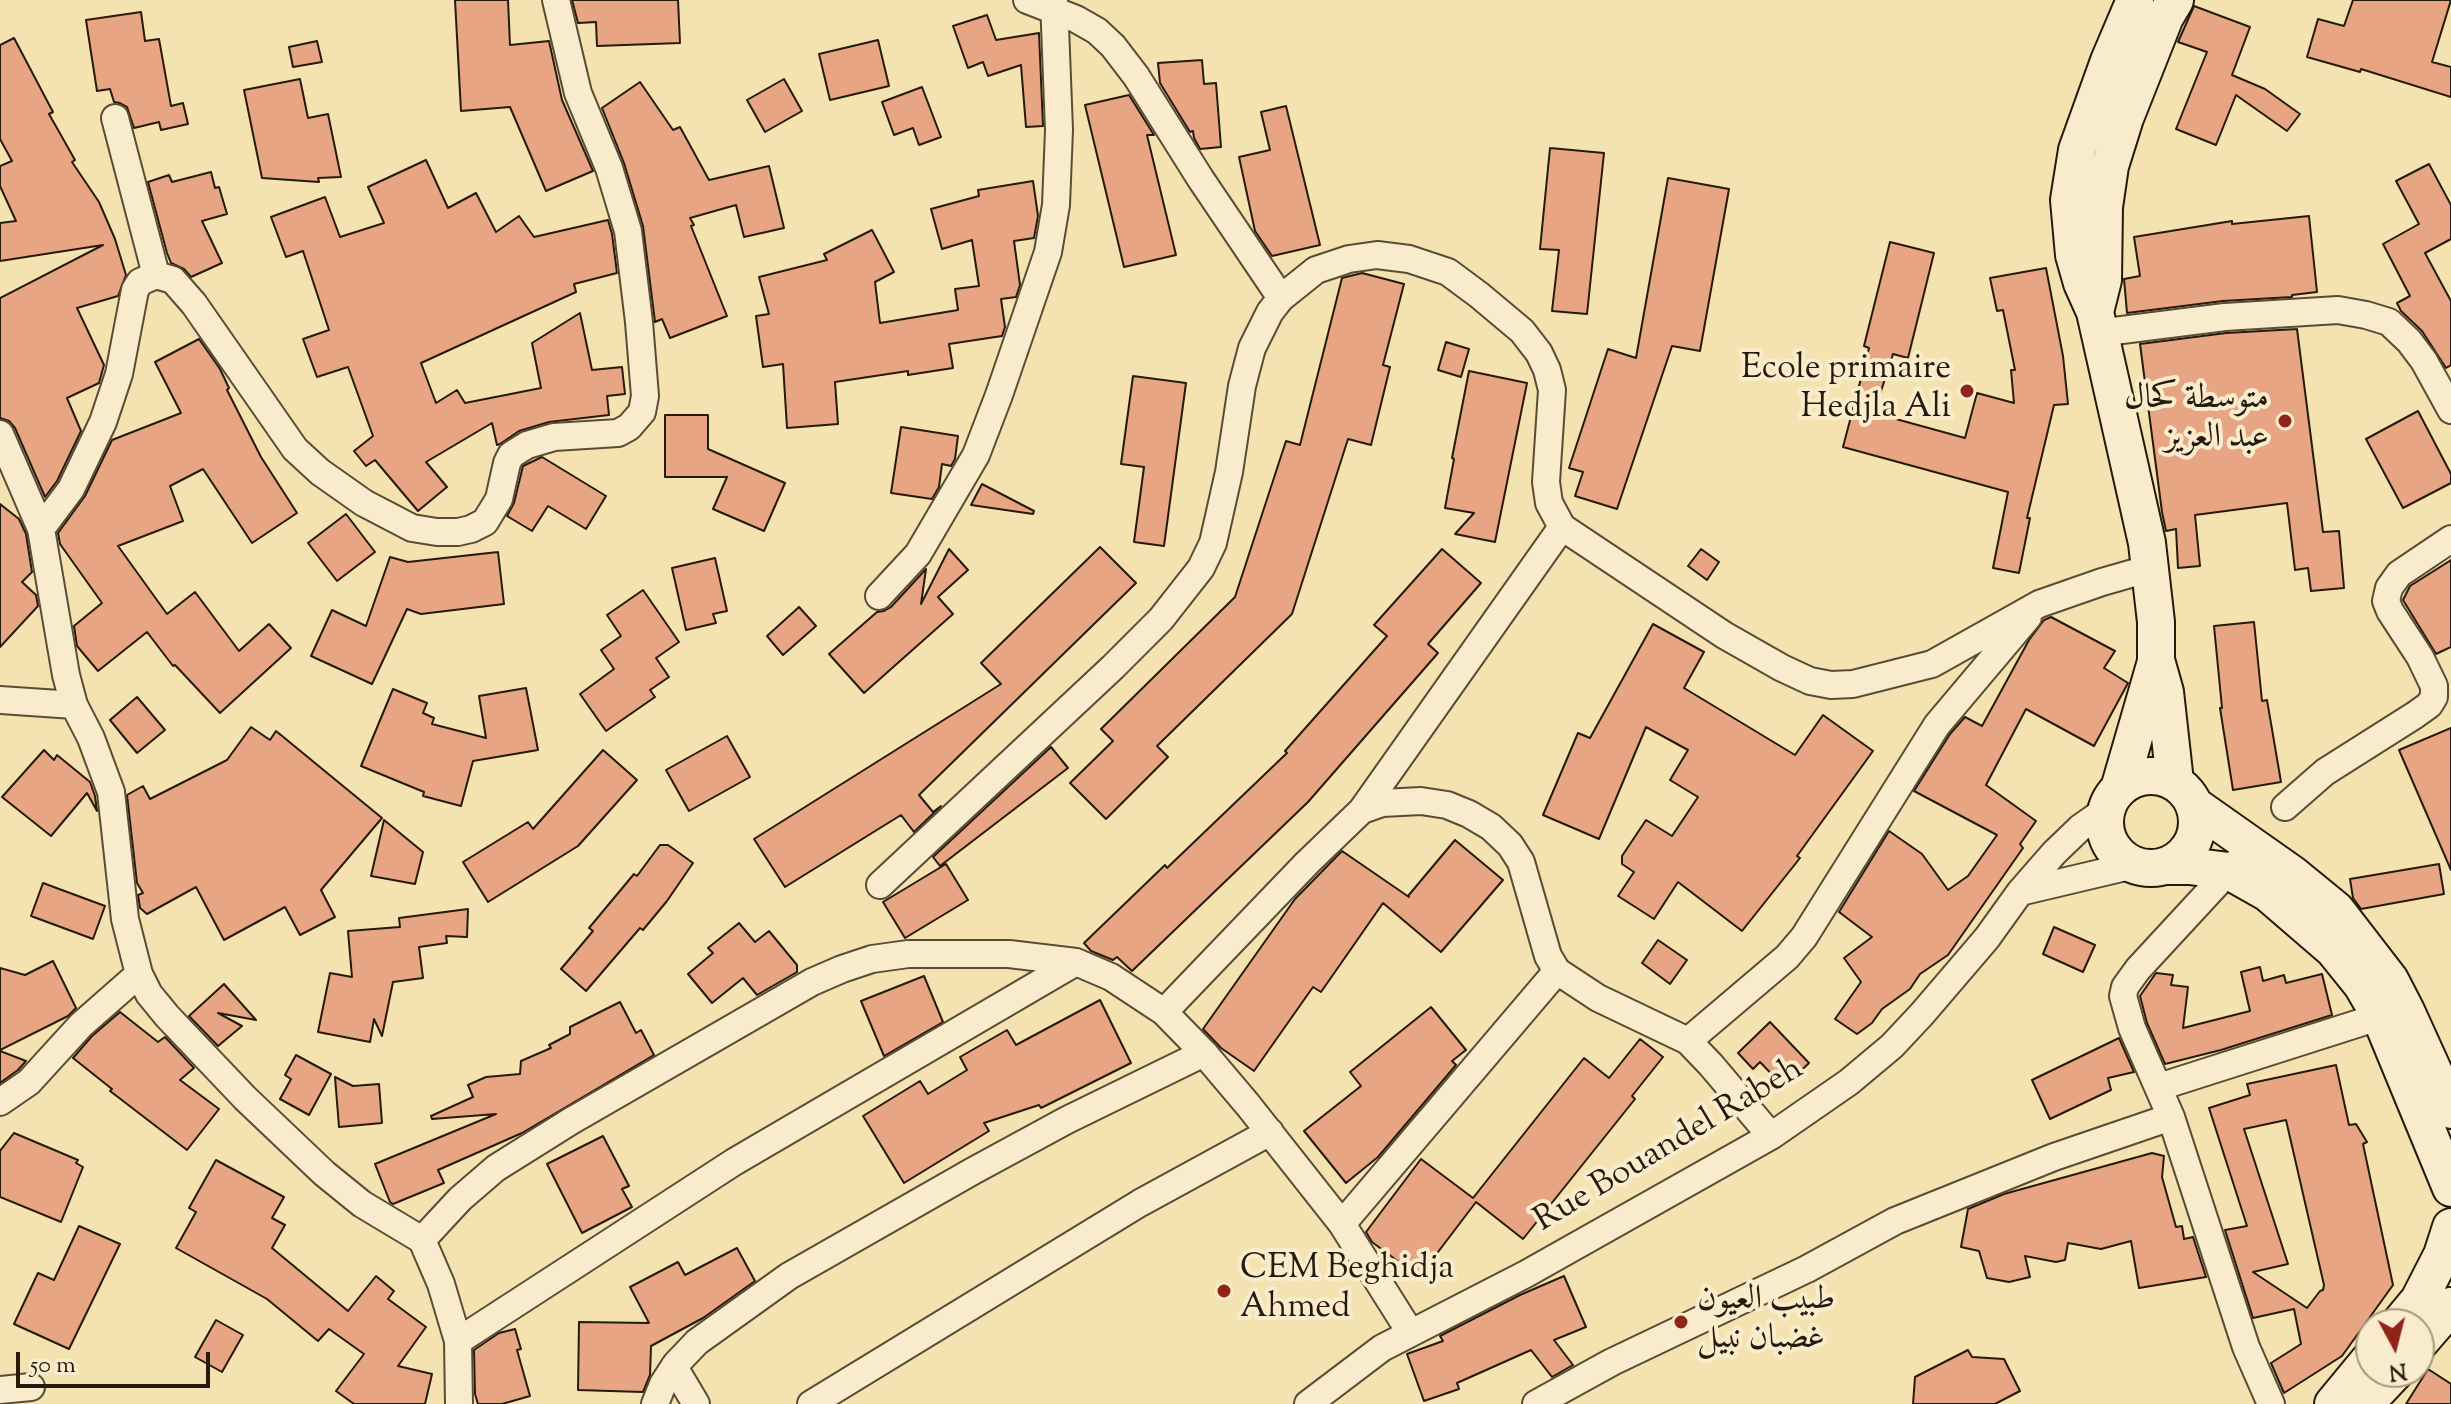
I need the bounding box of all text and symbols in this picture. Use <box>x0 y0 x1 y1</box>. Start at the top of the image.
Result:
place label: Ecole primaire Hedjla Ali <box>1741 351 1951 430</box>
place label: متوسطة كحال عبد العزيز <box>2124 381 2269 460</box>
marker: Ecole primaire Hedjla Ali <box>1958 382 1976 400</box>
marker: متوسطة كحال عبد العزيز <box>2276 412 2294 430</box>
street label: Rue Bouandel Rabeh <box>1528 1051 1812 1243</box>
place label: CEM Beghidja Ahmed <box>1240 1251 1454 1330</box>
marker: CEM Beghidja Ahmed <box>1215 1282 1233 1300</box>
place label: طبيب العيون غضبان نبيل <box>1697 1282 1835 1362</box>
north arrow <box>2355 1308 2435 1388</box>
marker: طبيب العيون غضبان نبيل <box>1672 1313 1690 1331</box>
scale bar <box>20 1336 214 1386</box>
text: 50 m <box>30 1349 76 1383</box>
text: N <box>2387 1353 2408 1387</box>

